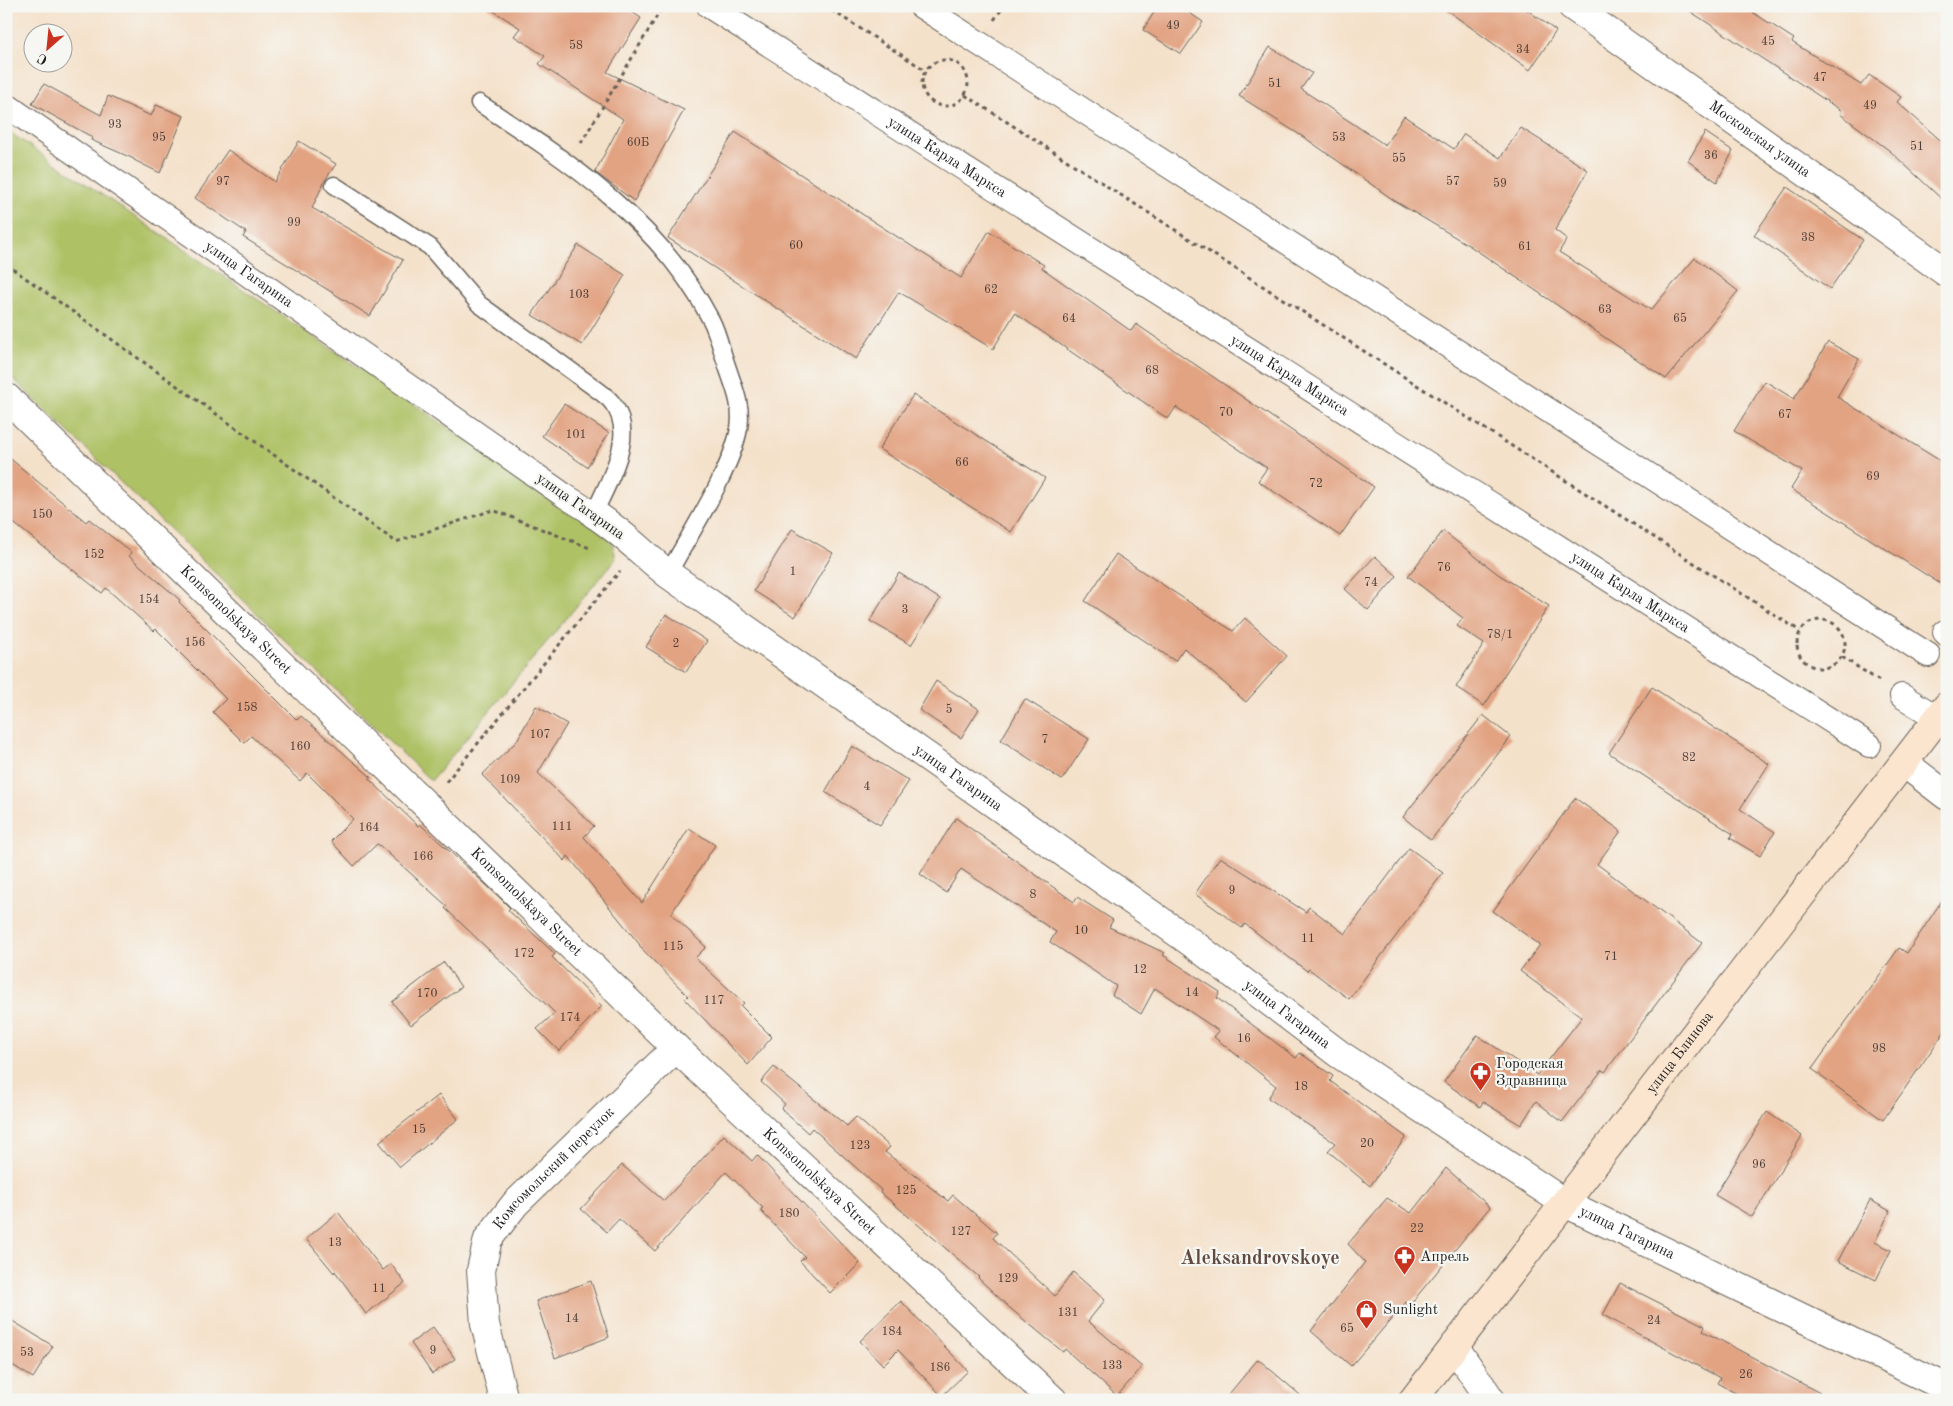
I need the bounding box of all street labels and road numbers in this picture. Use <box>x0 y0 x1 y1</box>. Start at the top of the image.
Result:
street label: Московская улица <box>1706 98 1813 181</box>
street label: улица Карла Маркса <box>885 114 1009 201</box>
street label: улица Гагарина <box>202 239 296 311</box>
street label: улица Карла Маркса <box>1227 332 1352 419</box>
street label: улица Гагарина <box>533 471 627 543</box>
street label: улица Карла Маркса <box>1568 550 1692 636</box>
street label: Komsomolskaya Street <box>177 563 294 677</box>
street label: улица Гагарина <box>911 742 1005 815</box>
street label: Komsomolskaya Street <box>467 845 584 959</box>
street label: улица Гагарина <box>1241 977 1333 1052</box>
street label: улица Блинова <box>1644 1009 1717 1097</box>
street label: Комсомольский переулок <box>491 1104 618 1233</box>
street label: Komsomolskaya Street <box>760 1125 879 1238</box>
street label: улица Гагарина <box>1577 1204 1678 1263</box>

